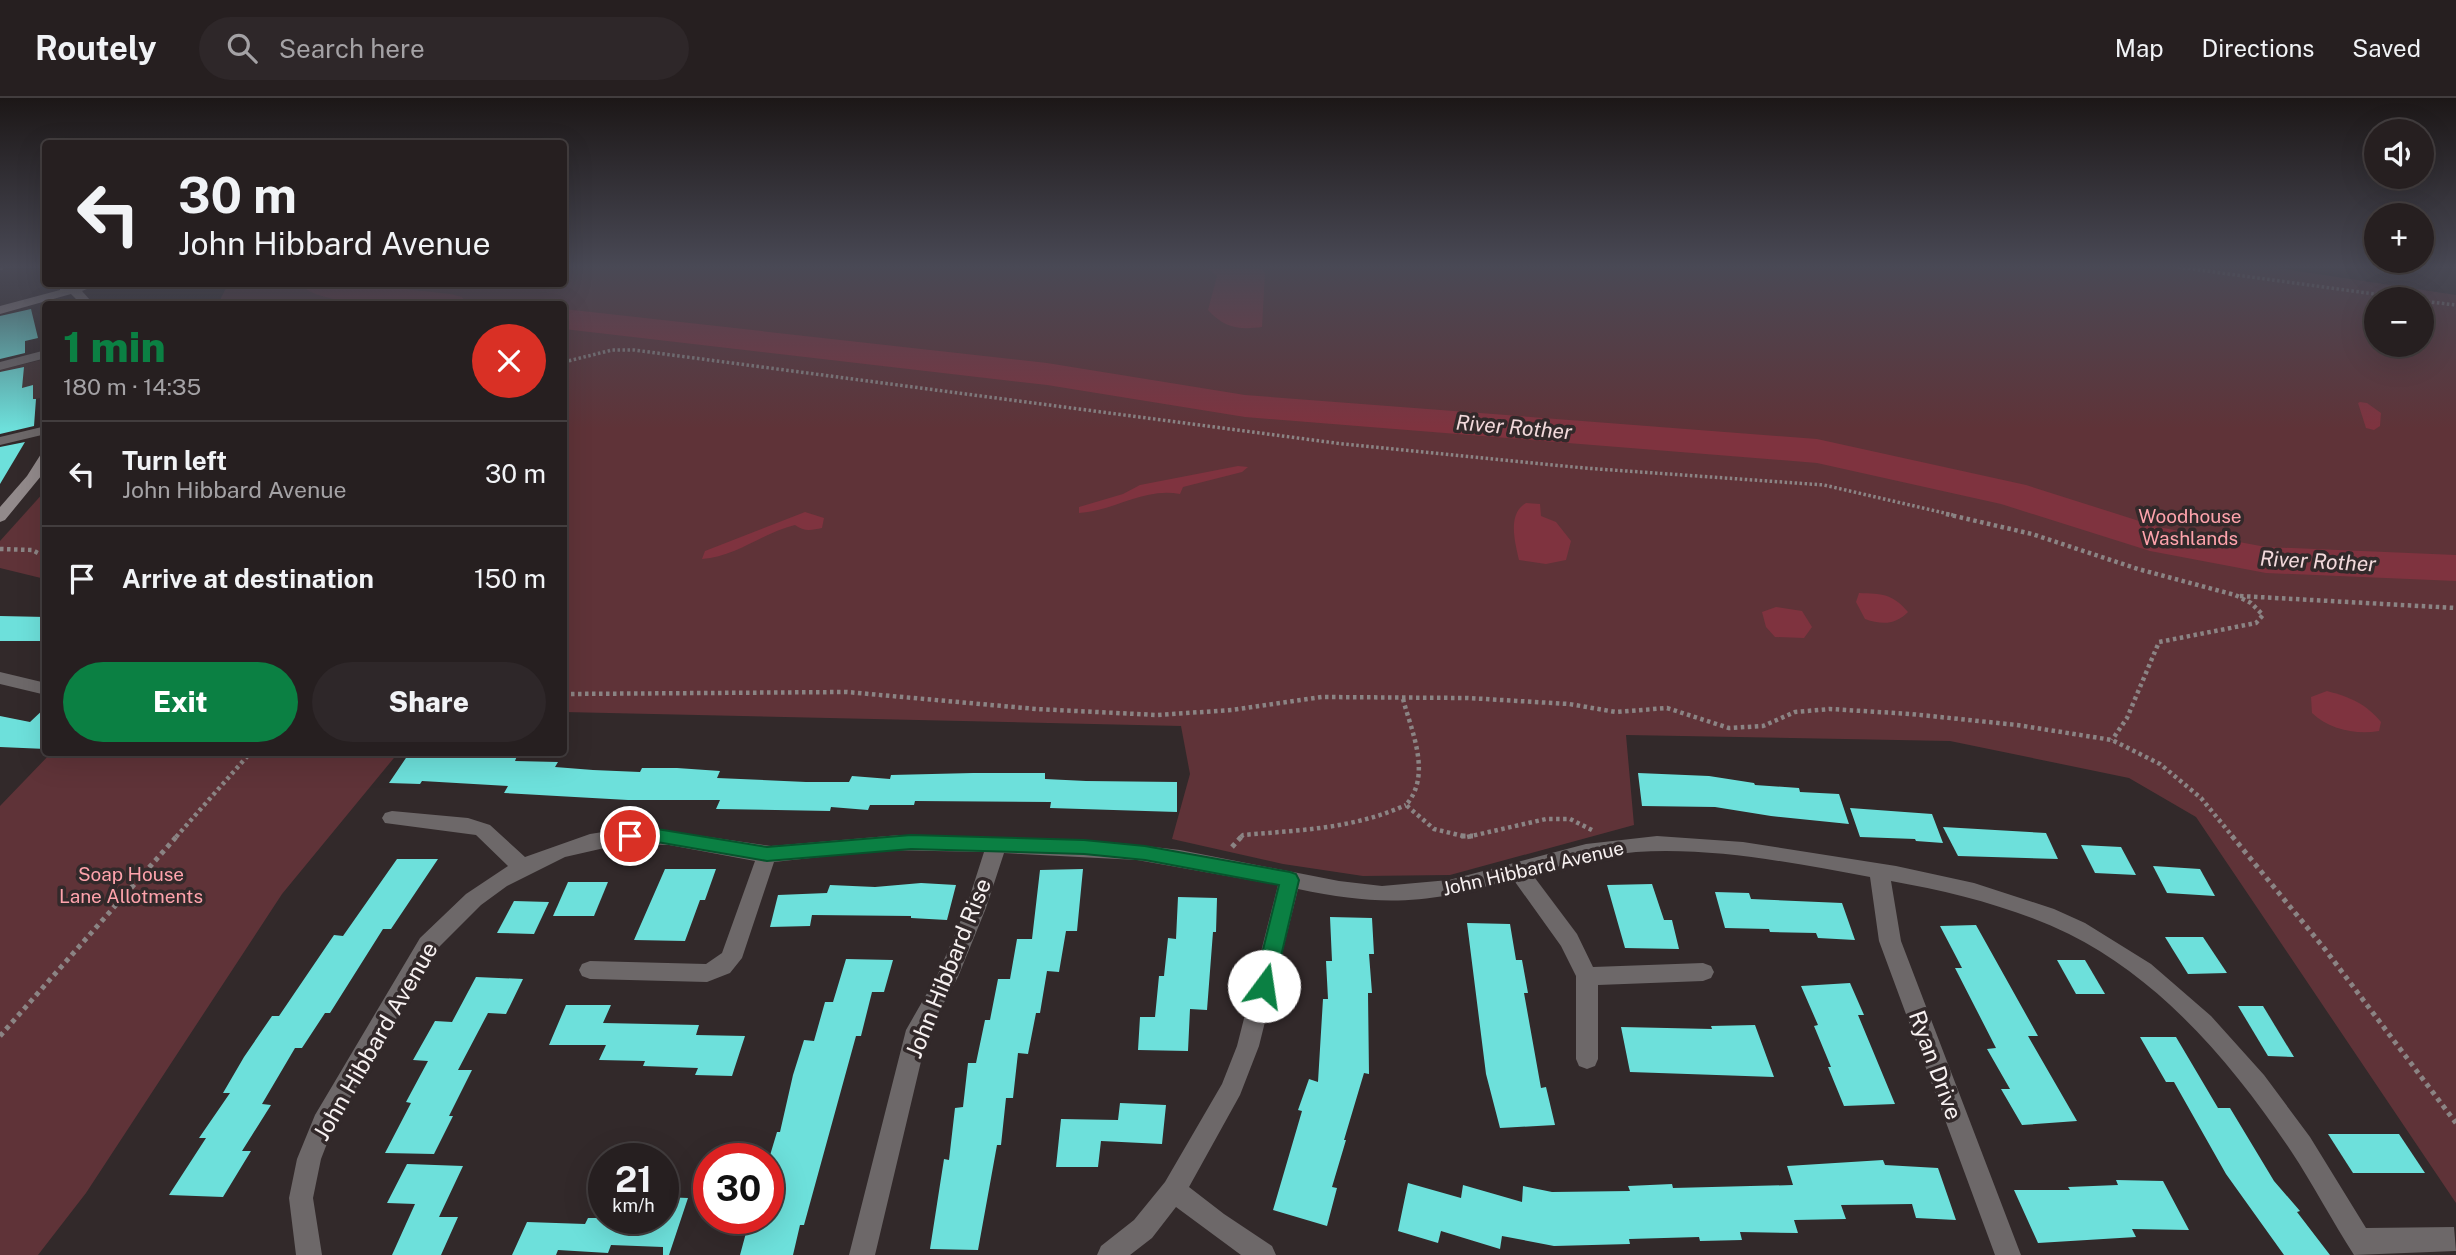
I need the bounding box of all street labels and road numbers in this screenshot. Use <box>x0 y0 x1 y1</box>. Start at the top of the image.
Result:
street label: John Hibbard Avenue <box>1440 836 1626 900</box>
street label: John Hibbard Rise <box>900 874 996 1062</box>
street label: John Hibbard Avenue <box>307 937 443 1145</box>
street label: Ryan Drive <box>1904 1007 1968 1123</box>

